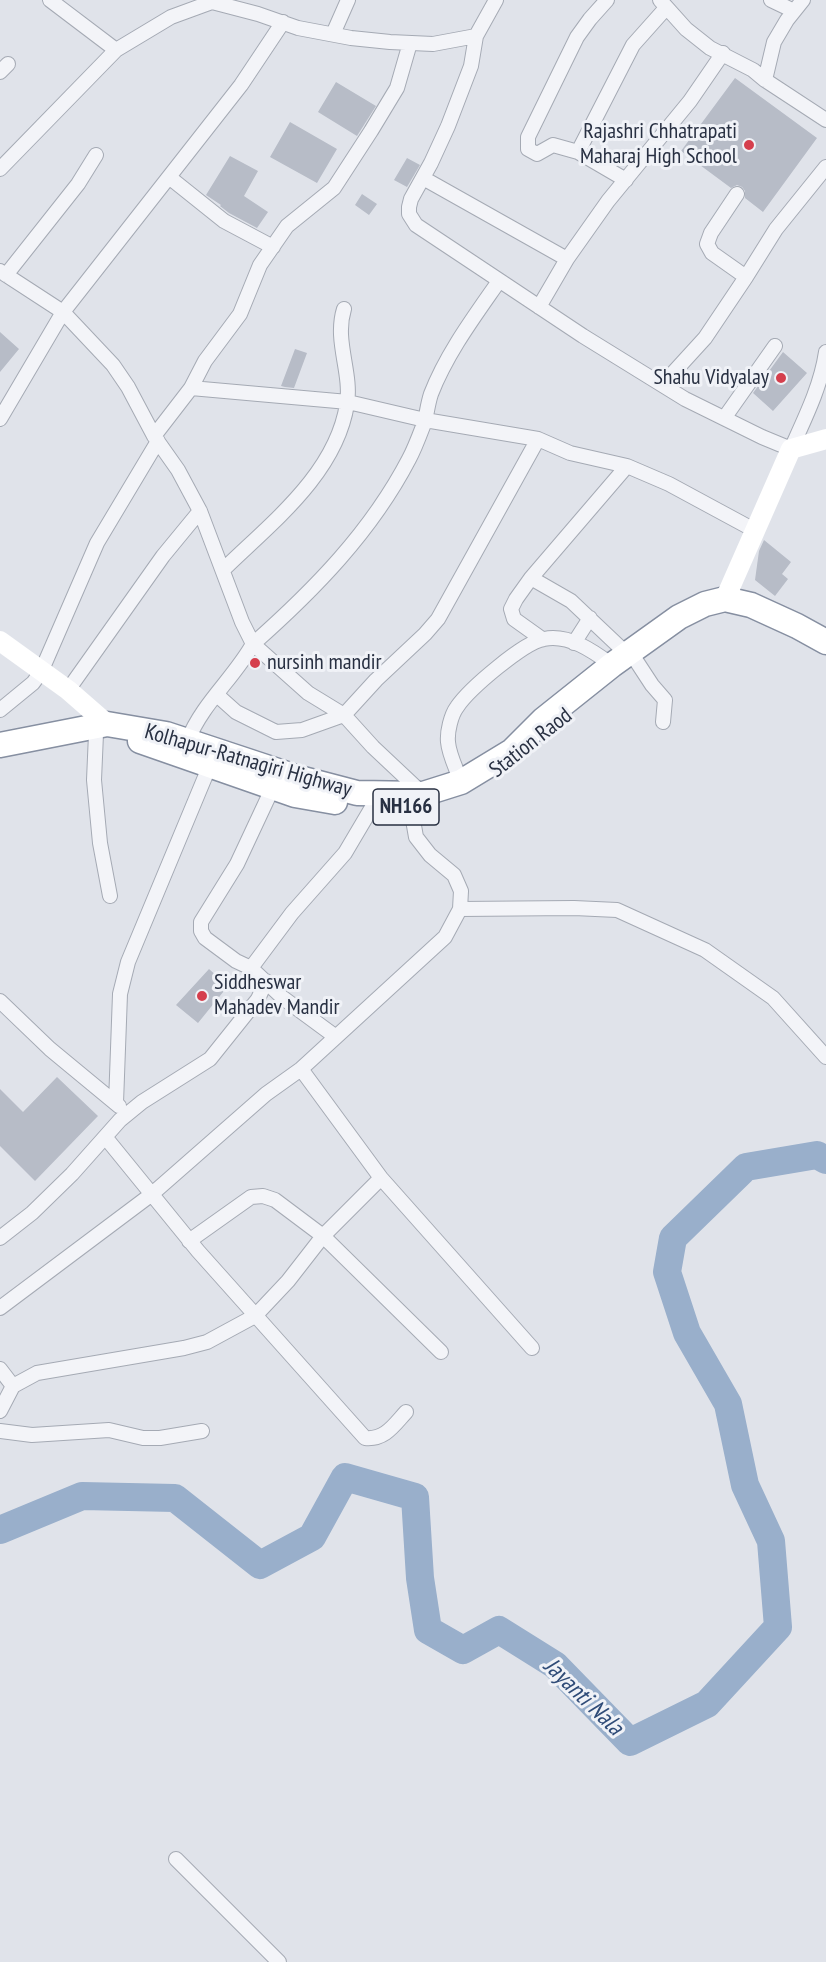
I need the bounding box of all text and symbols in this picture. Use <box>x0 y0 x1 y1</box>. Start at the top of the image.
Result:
place label: Rajashri Chhatrapati Maharaj High School <box>580 119 737 170</box>
marker: Rajashri Chhatrapati Maharaj High School <box>742 138 756 152</box>
place label: Shahu Vidyalay <box>653 365 769 391</box>
marker: Shahu Vidyalay <box>774 371 788 385</box>
place label: nursinh mandir <box>267 650 382 676</box>
marker: nursinh mandir <box>248 656 262 670</box>
street label: Station Raod <box>485 703 577 783</box>
street label: Kolhapur-Ratnagiri Highway <box>141 719 355 803</box>
road number: NH166 <box>373 789 439 825</box>
place label: Siddheswar Mahadev Mandir <box>214 970 340 1022</box>
marker: Siddheswar Mahadev Mandir <box>195 989 209 1003</box>
water label: Jayanti Nala <box>537 1652 629 1742</box>

